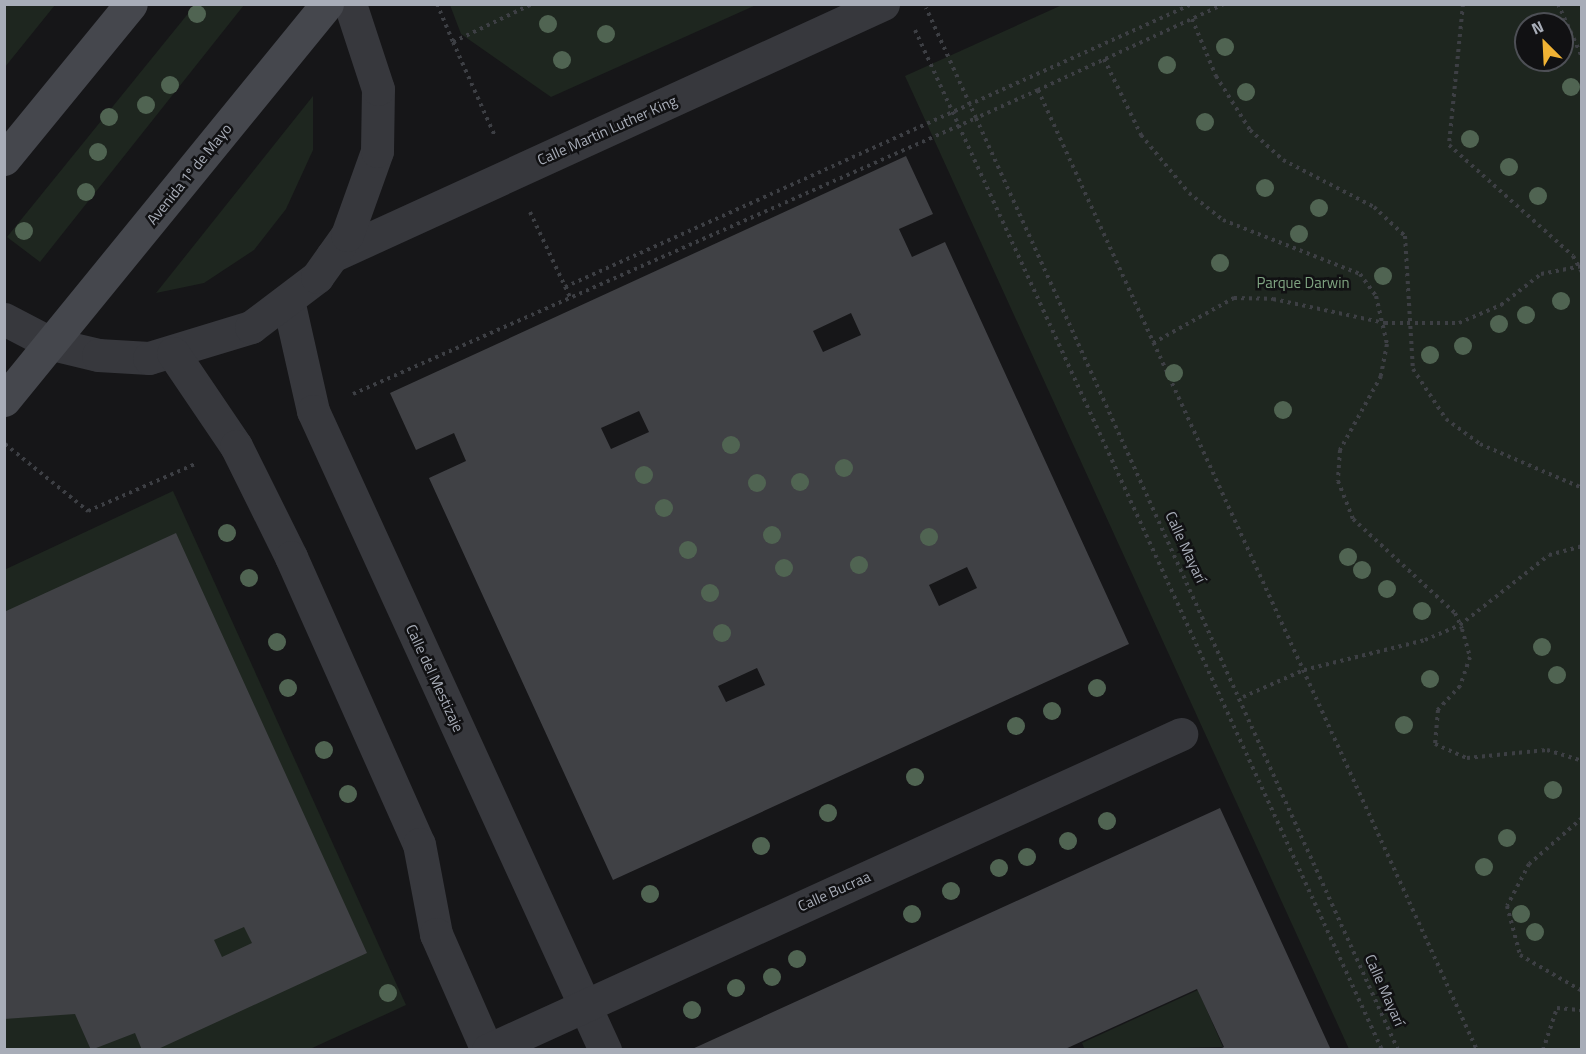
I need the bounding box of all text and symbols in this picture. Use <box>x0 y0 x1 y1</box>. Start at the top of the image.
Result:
north arrow <box>1514 12 1574 72</box>
text: N <box>1528 14 1547 41</box>
street label: Calle Martin Luther King <box>534 91 680 169</box>
street label: Avenida 1º de Mayo <box>143 120 235 228</box>
park label: Parque Darwin <box>1256 274 1350 292</box>
street label: Calle Mayarí <box>1162 508 1210 586</box>
street label: Calle del Mestizaje <box>402 621 468 735</box>
street label: Calle Bucraa <box>795 867 873 915</box>
street label: Calle Mayarí <box>1361 951 1409 1029</box>

